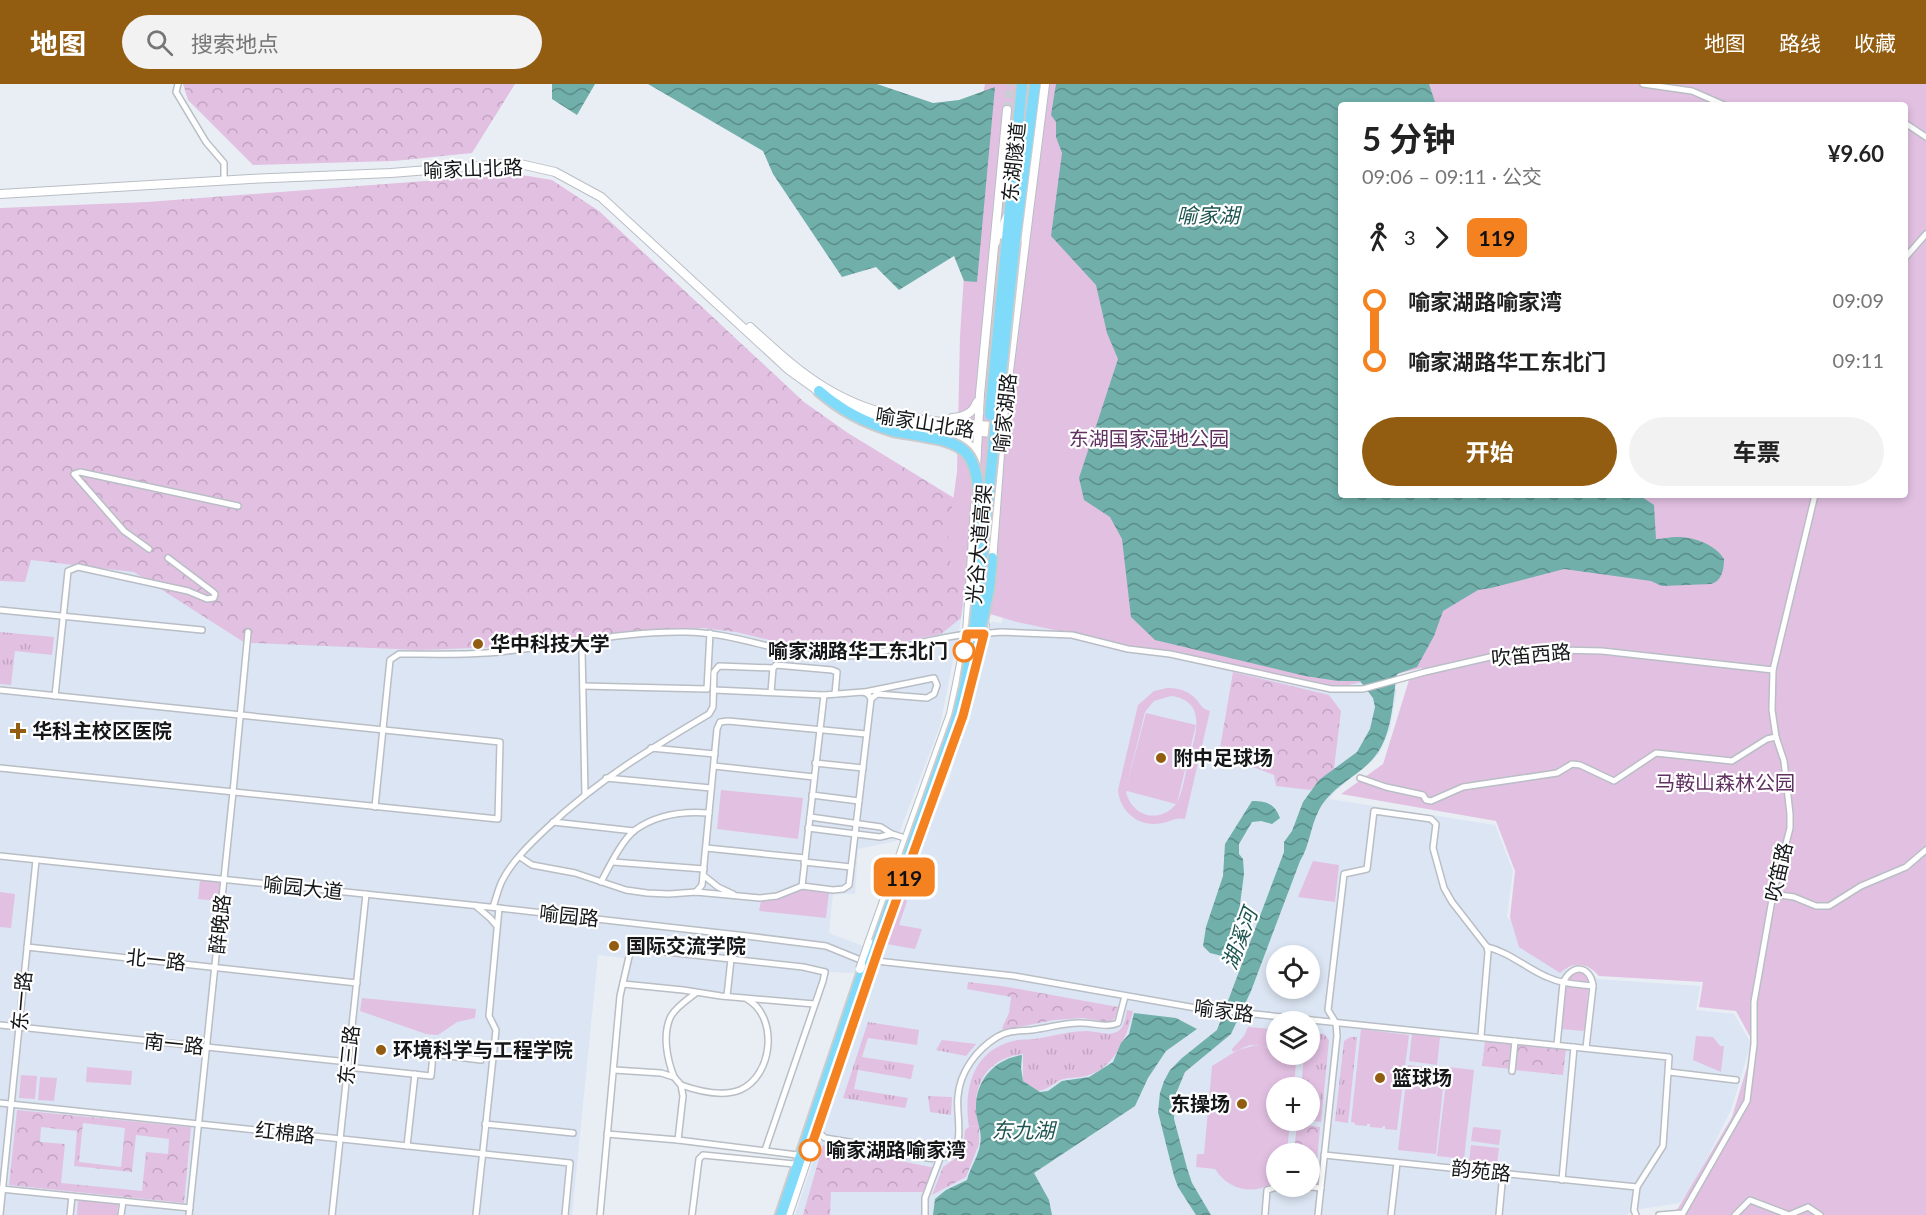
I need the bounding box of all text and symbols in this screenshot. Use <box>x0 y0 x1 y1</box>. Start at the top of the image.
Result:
search box <box>122 15 542 69</box>
text: 地图 <box>30 26 86 60</box>
icon: search <box>143 26 176 59</box>
text: 搜索地点 <box>191 30 279 57</box>
text: 地图 <box>1704 30 1746 55</box>
text: 路线 <box>1779 30 1821 55</box>
text: 收藏 <box>1854 30 1896 55</box>
text: 5 分钟 <box>1362 118 1455 158</box>
street label: 东湖隧道 <box>997 121 1029 203</box>
text: ¥9.60 <box>1828 140 1884 167</box>
street label: 喻家山北路 <box>423 154 523 182</box>
text: 09:06 – 09:11 · 公交 <box>1362 164 1542 188</box>
water label: 喻家湖 <box>1177 202 1242 227</box>
icon: walk <box>1362 221 1395 254</box>
icon: forward <box>1425 221 1458 254</box>
text: 3 <box>1404 225 1416 249</box>
text: 119 <box>1479 225 1515 250</box>
text: 喻家湖路喻家湾 <box>1408 288 1562 315</box>
text: 09:09 <box>1833 288 1884 312</box>
text: 喻家湖路华工东北门 <box>1408 348 1606 375</box>
text: 09:11 <box>1833 348 1884 372</box>
street label: 喻家湖路 <box>988 372 1020 454</box>
street label: 喻家山北路 <box>874 402 976 442</box>
button: 开始 <box>1362 417 1617 486</box>
button: 车票 <box>1629 417 1884 486</box>
park label: 东湖国家湿地公园 <box>1069 426 1229 450</box>
street label: 光谷大道高架 <box>961 483 995 605</box>
place label: 华中科技大学 <box>490 631 610 655</box>
marker: 华中科技大学 <box>471 637 485 651</box>
place label: 喻家湖路华工东北门 <box>768 638 948 662</box>
street label: 吹笛西路 <box>1490 639 1572 669</box>
marker: 喻家湖路华工东北门 <box>953 640 975 662</box>
place label: 华科主校区医院 <box>32 718 172 742</box>
marker: 华科主校区医院 <box>9 722 27 740</box>
place label: 附中足球场 <box>1173 745 1273 769</box>
marker: 附中足球场 <box>1154 751 1168 765</box>
park label: 马鞍山森林公园 <box>1655 770 1795 794</box>
street label: 吹笛路 <box>1760 840 1796 904</box>
line badge: 119 <box>870 858 938 896</box>
text: 119 <box>886 865 922 890</box>
street label: 喻园大道 <box>262 871 344 903</box>
street label: 醉晚路 <box>204 893 234 955</box>
street label: 喻园路 <box>538 900 600 930</box>
water label: 湖溪河 <box>1216 901 1263 972</box>
place label: 国际交流学院 <box>626 933 746 957</box>
marker: 国际交流学院 <box>607 939 621 953</box>
street label: 北一路 <box>125 944 187 974</box>
map controls <box>1266 945 1320 1197</box>
button: locate <box>1266 945 1320 999</box>
street label: 东一路 <box>6 970 36 1032</box>
street label: 喻家路 <box>1193 994 1255 1026</box>
button: layers <box>1266 1011 1320 1065</box>
street label: 东三路 <box>333 1024 363 1086</box>
street label: 南一路 <box>143 1028 205 1058</box>
place label: 环境科学与工程学院 <box>393 1037 573 1061</box>
marker: 环境科学与工程学院 <box>374 1043 388 1057</box>
place label: 篮球场 <box>1392 1065 1452 1089</box>
marker: 篮球场 <box>1373 1071 1387 1085</box>
button: + <box>1266 1077 1320 1131</box>
place label: 东操场 <box>1170 1091 1230 1115</box>
marker: 东操场 <box>1235 1097 1249 1111</box>
street label: 红棉路 <box>254 1117 316 1147</box>
water label: 东九湖 <box>992 1117 1057 1142</box>
place label: 喻家湖路喻家湾 <box>826 1137 966 1161</box>
marker: 喻家湖路喻家湾 <box>799 1139 821 1161</box>
button: − <box>1266 1143 1320 1197</box>
street label: 韵苑路 <box>1450 1155 1512 1185</box>

